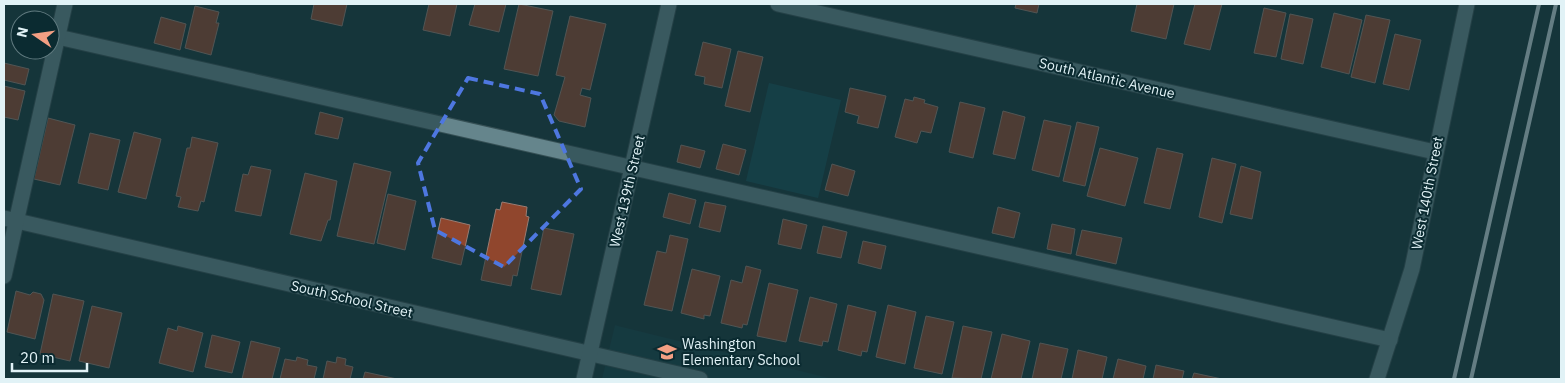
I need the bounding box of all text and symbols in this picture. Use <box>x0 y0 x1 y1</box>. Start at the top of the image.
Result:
north arrow <box>10 10 60 60</box>
text: N <box>12 25 32 39</box>
street label: South Atlantic Avenue <box>1037 54 1177 102</box>
street label: West 139th Street <box>605 133 649 249</box>
street label: West 140th Street <box>1407 135 1447 251</box>
street label: South School Street <box>289 276 415 322</box>
place label: Washington Elementary School <box>682 335 800 369</box>
scale bar <box>12 340 88 372</box>
school or university icon: Washington Elementary School <box>656 341 678 363</box>
text: 20 m <box>20 348 55 367</box>

